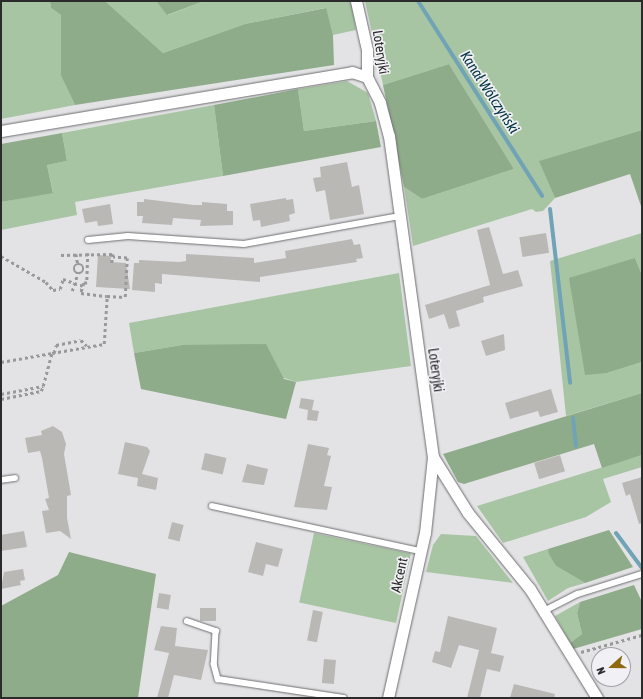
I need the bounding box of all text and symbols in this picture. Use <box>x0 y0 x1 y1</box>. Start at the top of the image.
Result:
street label: Loteryjki <box>369 29 393 75</box>
water label: Kanał Wólczyński <box>457 47 523 137</box>
street label: Loteryjki <box>425 347 447 393</box>
street label: Akcent <box>387 556 411 594</box>
north arrow <box>591 647 631 687</box>
text: N <box>594 666 607 676</box>

